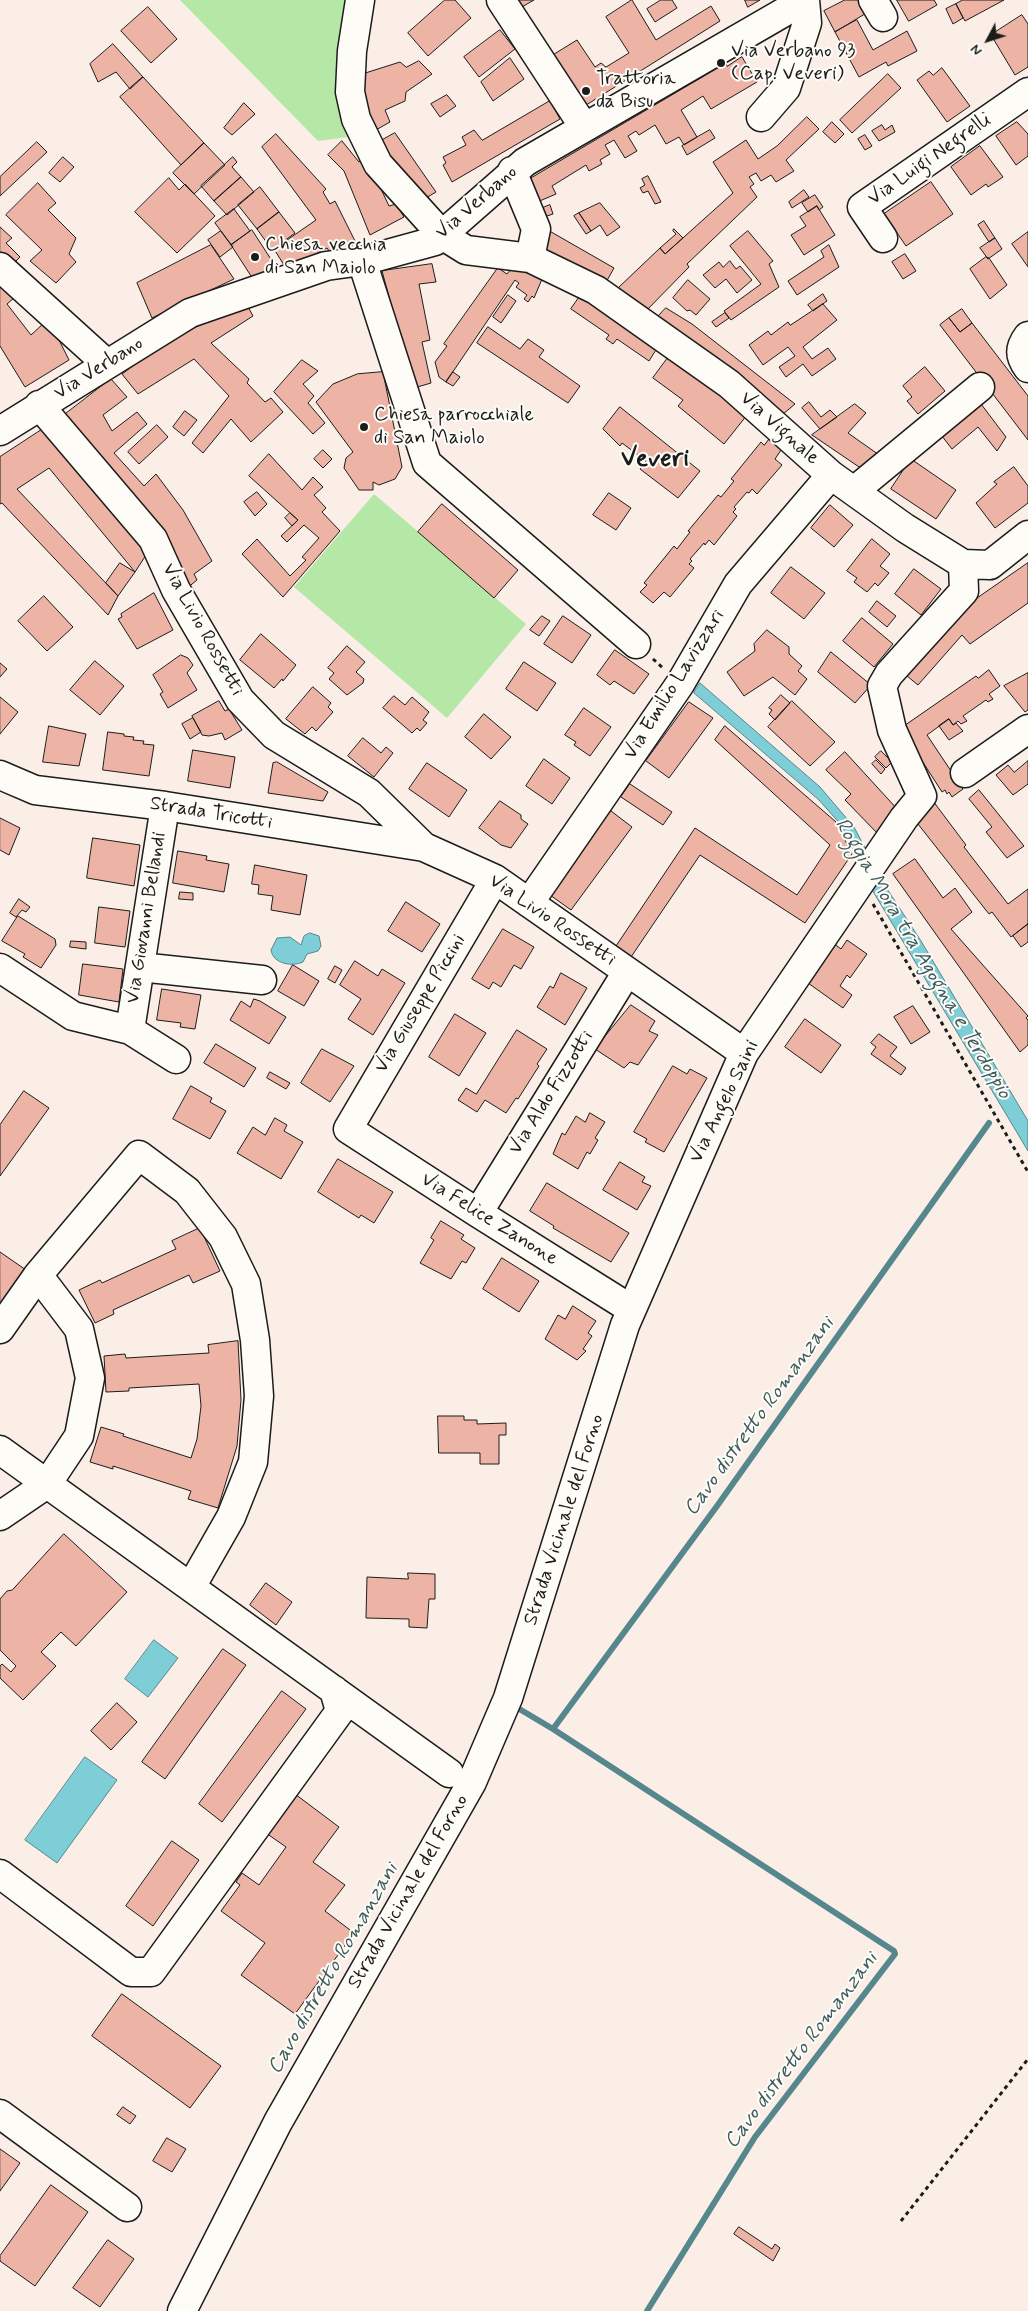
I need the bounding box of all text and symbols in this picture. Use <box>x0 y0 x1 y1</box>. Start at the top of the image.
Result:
north arrow <box>963 15 1013 65</box>
place label: Via Verbano 93 (Cap. Veveri) <box>731 40 855 87</box>
text: N <box>967 40 986 59</box>
marker: Via Verbano 93 (Cap. Veveri) <box>715 57 727 69</box>
place label: Trattoria da Bisu <box>596 68 676 115</box>
marker: Trattoria da Bisu <box>580 85 592 97</box>
street label: Via Luigi Negrelli <box>864 109 996 211</box>
street label: Via Verbano <box>431 161 523 245</box>
place label: Chiesa vecchia di San Maiolo <box>265 234 387 281</box>
marker: Chiesa vecchia di San Maiolo <box>249 251 261 263</box>
street label: Via Verbano <box>50 332 148 406</box>
street label: Via Vignale <box>734 387 824 471</box>
place label: Chiesa parrocchiale di San Maiolo <box>374 404 534 451</box>
marker: Chiesa parrocchiale di San Maiolo <box>358 421 370 433</box>
district label: Veveri <box>621 445 689 475</box>
street label: Via Livio Rossetti <box>156 559 248 701</box>
street label: Via Emilio Lavizzari <box>619 606 731 764</box>
street label: Strada Tricotti <box>148 792 274 836</box>
water label: Roggia Mora tra Agogna e Terdoppio <box>828 814 1016 1104</box>
street label: Via Giovanni Bellandi <box>122 830 172 1006</box>
street label: Via Livio Rossetti <box>484 870 620 972</box>
street label: Via Giuseppe Piccini <box>370 930 472 1078</box>
street label: Via Aldo Fizzotti <box>504 1027 600 1159</box>
street label: Via Angelo Saini <box>685 1037 765 1167</box>
street label: Via Felice Zanone <box>416 1168 562 1272</box>
water label: Cavo distretto Romanzani <box>679 1313 841 1521</box>
street label: Strada Vicinale del Forno <box>520 1411 610 1629</box>
street label: Strada Vicinale del Forno <box>343 1791 475 1993</box>
water label: Cavo distretto Romanzani <box>263 1859 405 2079</box>
water label: Cavo distretto Romanzani <box>720 1948 884 2154</box>

